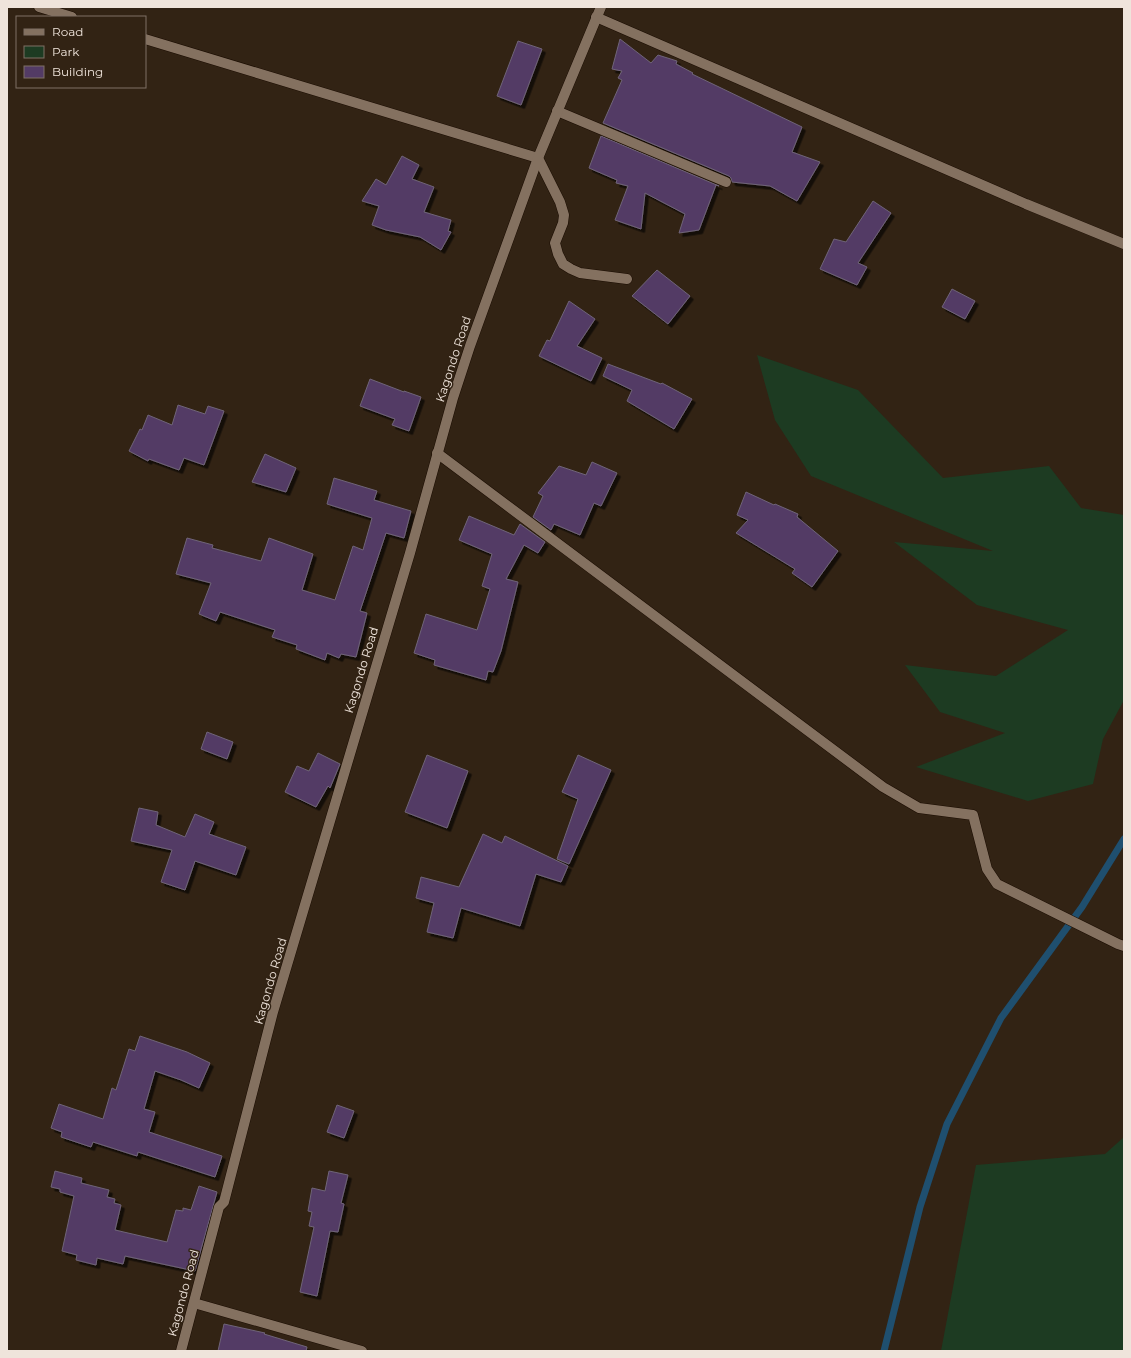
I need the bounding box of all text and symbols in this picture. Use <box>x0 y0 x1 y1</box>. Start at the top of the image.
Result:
legend <box>16 16 146 88</box>
text: Road <box>52 24 83 39</box>
text: Park <box>52 44 80 59</box>
text: Building <box>52 64 103 79</box>
street label: Kagondo Road <box>432 314 474 404</box>
street label: Kagondo Road <box>341 625 381 715</box>
street label: Kagondo Road <box>250 936 290 1026</box>
street label: Kagondo Road <box>164 1248 202 1338</box>

